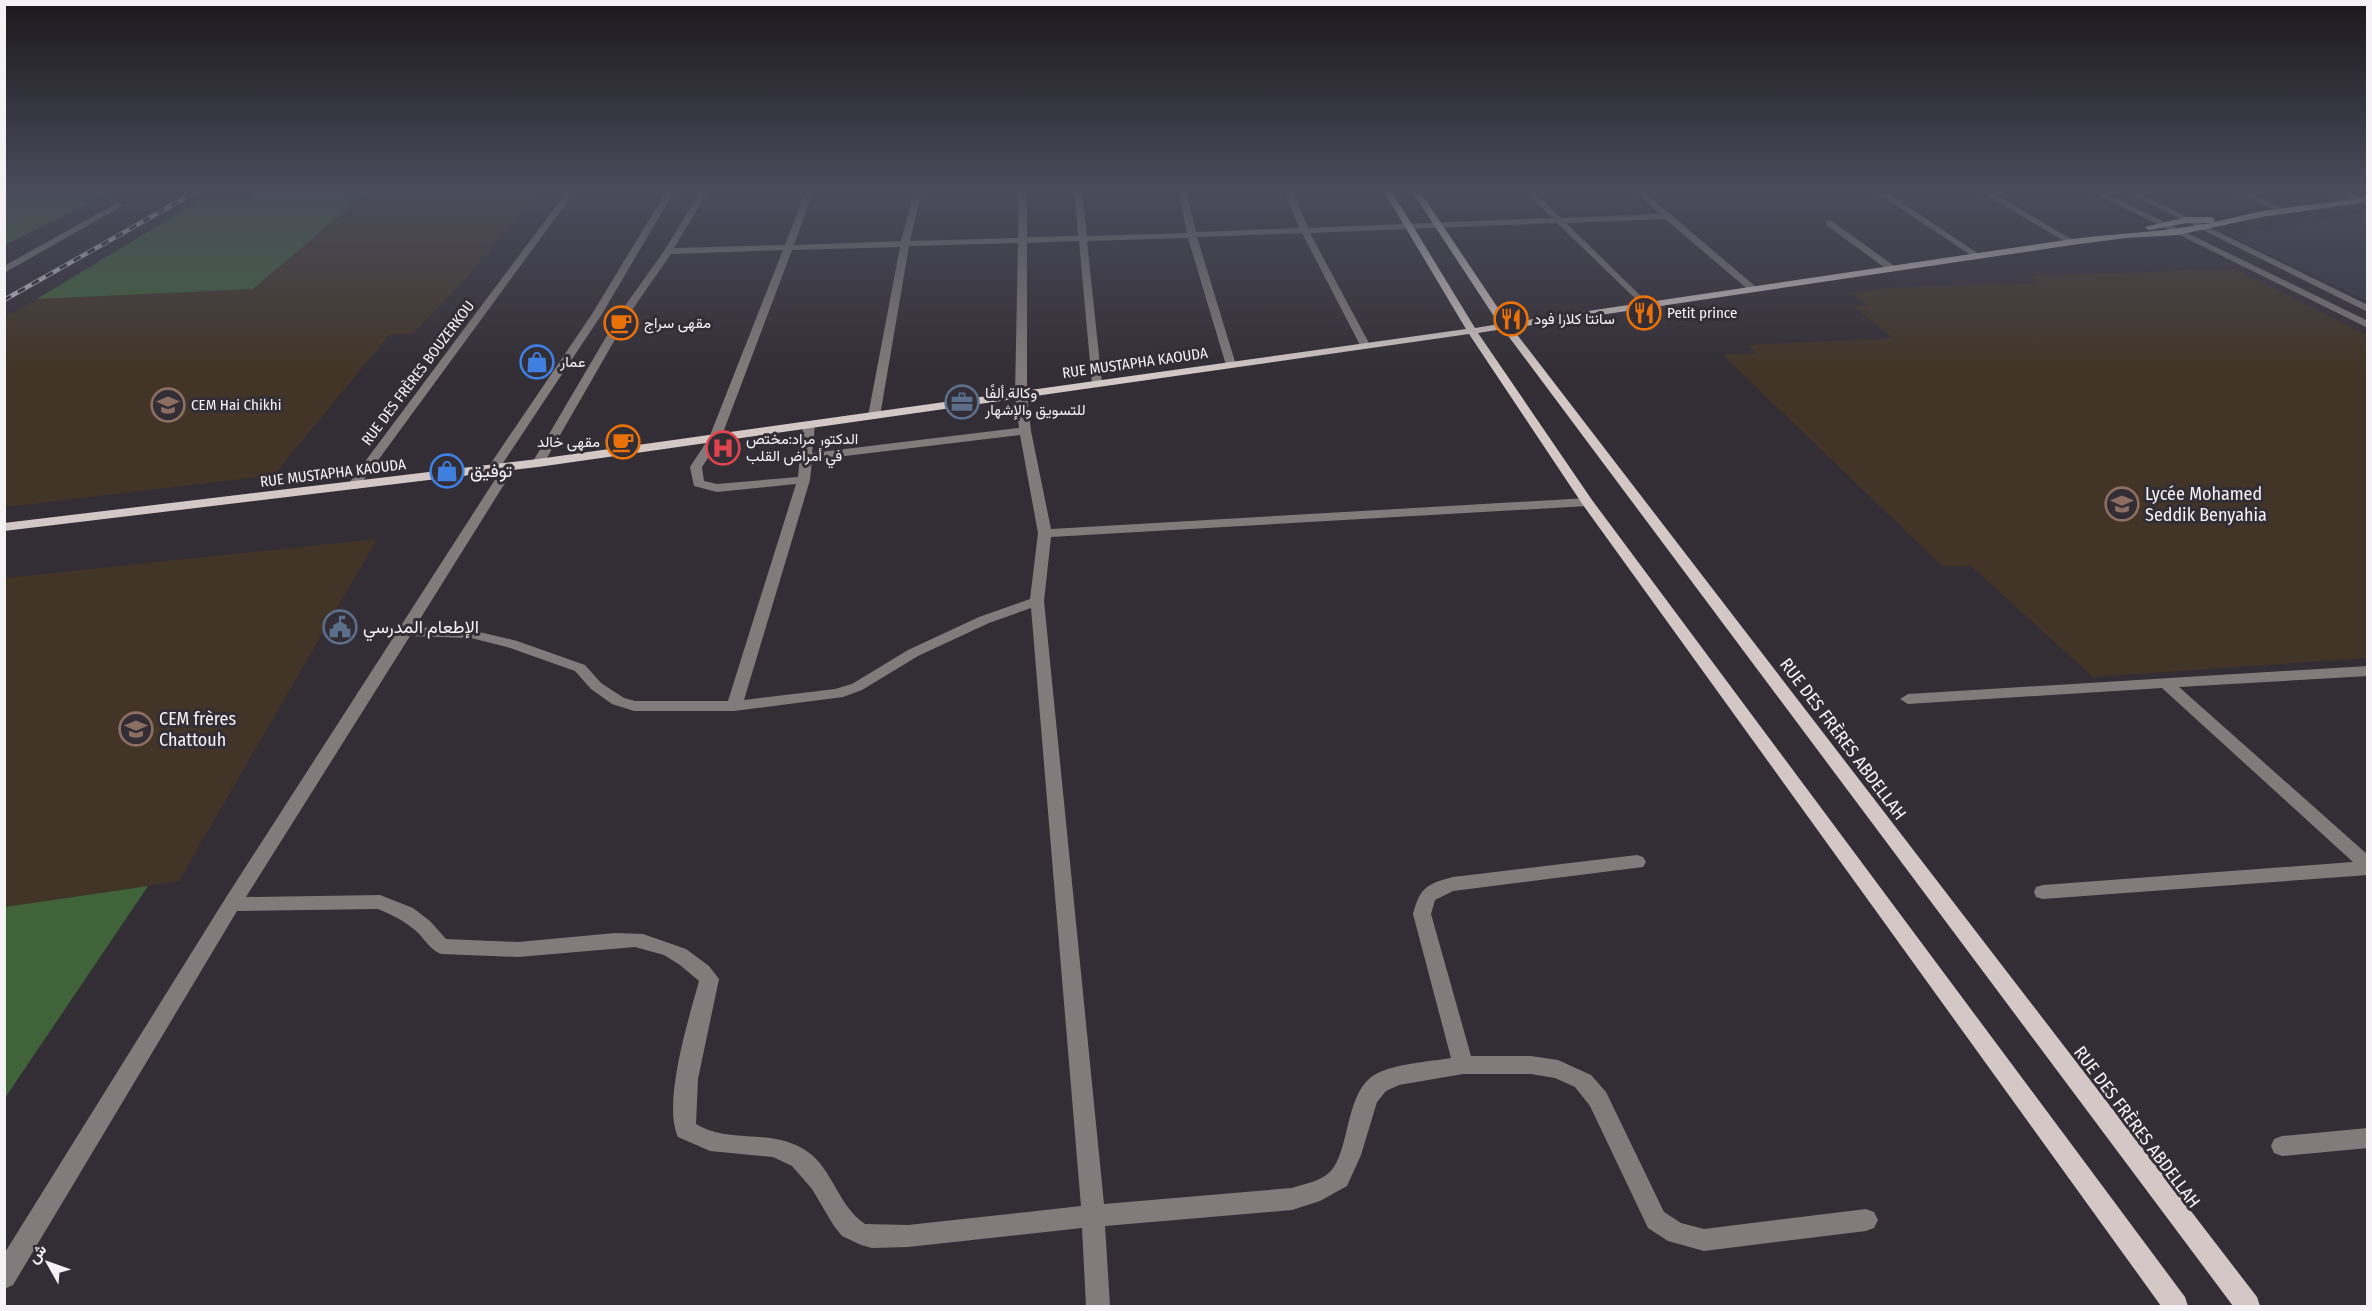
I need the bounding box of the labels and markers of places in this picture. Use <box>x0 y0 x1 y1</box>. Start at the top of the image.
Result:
restaurant icon: Petit prince <box>1626 295 1662 331</box>
restaurant icon: سانتا كلارا فود <box>1493 301 1529 337</box>
place label: Petit prince <box>1667 304 1737 322</box>
cafe icon: مقهى سراج <box>603 305 639 341</box>
place label: سانتا كلارا فود <box>1534 310 1615 328</box>
place label: مقهى سراج <box>644 314 711 334</box>
shop icon: عمار <box>519 344 555 380</box>
place label: عمار <box>559 353 586 371</box>
office icon: وكالة ألفًا للتسويق والإشهار <box>944 384 980 420</box>
place label: وكالة ألفًا للتسويق والإشهار <box>984 384 1086 420</box>
school or university icon: CEM Hai Chikhi <box>150 387 186 423</box>
place label: CEM Hai Chikhi <box>191 396 281 414</box>
cafe icon: مقهى خالد <box>605 424 641 460</box>
hospital icon: الدكتور مراد:مختص في أمراض القلب <box>705 430 741 466</box>
place label: الدكتور مراد:مختص في أمراض القلب <box>746 430 858 469</box>
place label: مقهى خالد <box>537 433 600 452</box>
shop icon: توفيق <box>429 453 465 489</box>
place label: توفيق <box>470 460 512 482</box>
place label: Lycée Mohamed Seddik Benyahia <box>2145 483 2267 526</box>
school or university icon: Lycée Mohamed Seddik Benyahia <box>2104 486 2140 522</box>
public building icon: الإطعام المدرسي <box>322 609 358 645</box>
place label: الإطعام المدرسي <box>363 616 479 642</box>
place label: CEM frères Chattouh <box>159 708 236 751</box>
school or university icon: CEM frères Chattouh <box>118 711 154 747</box>

